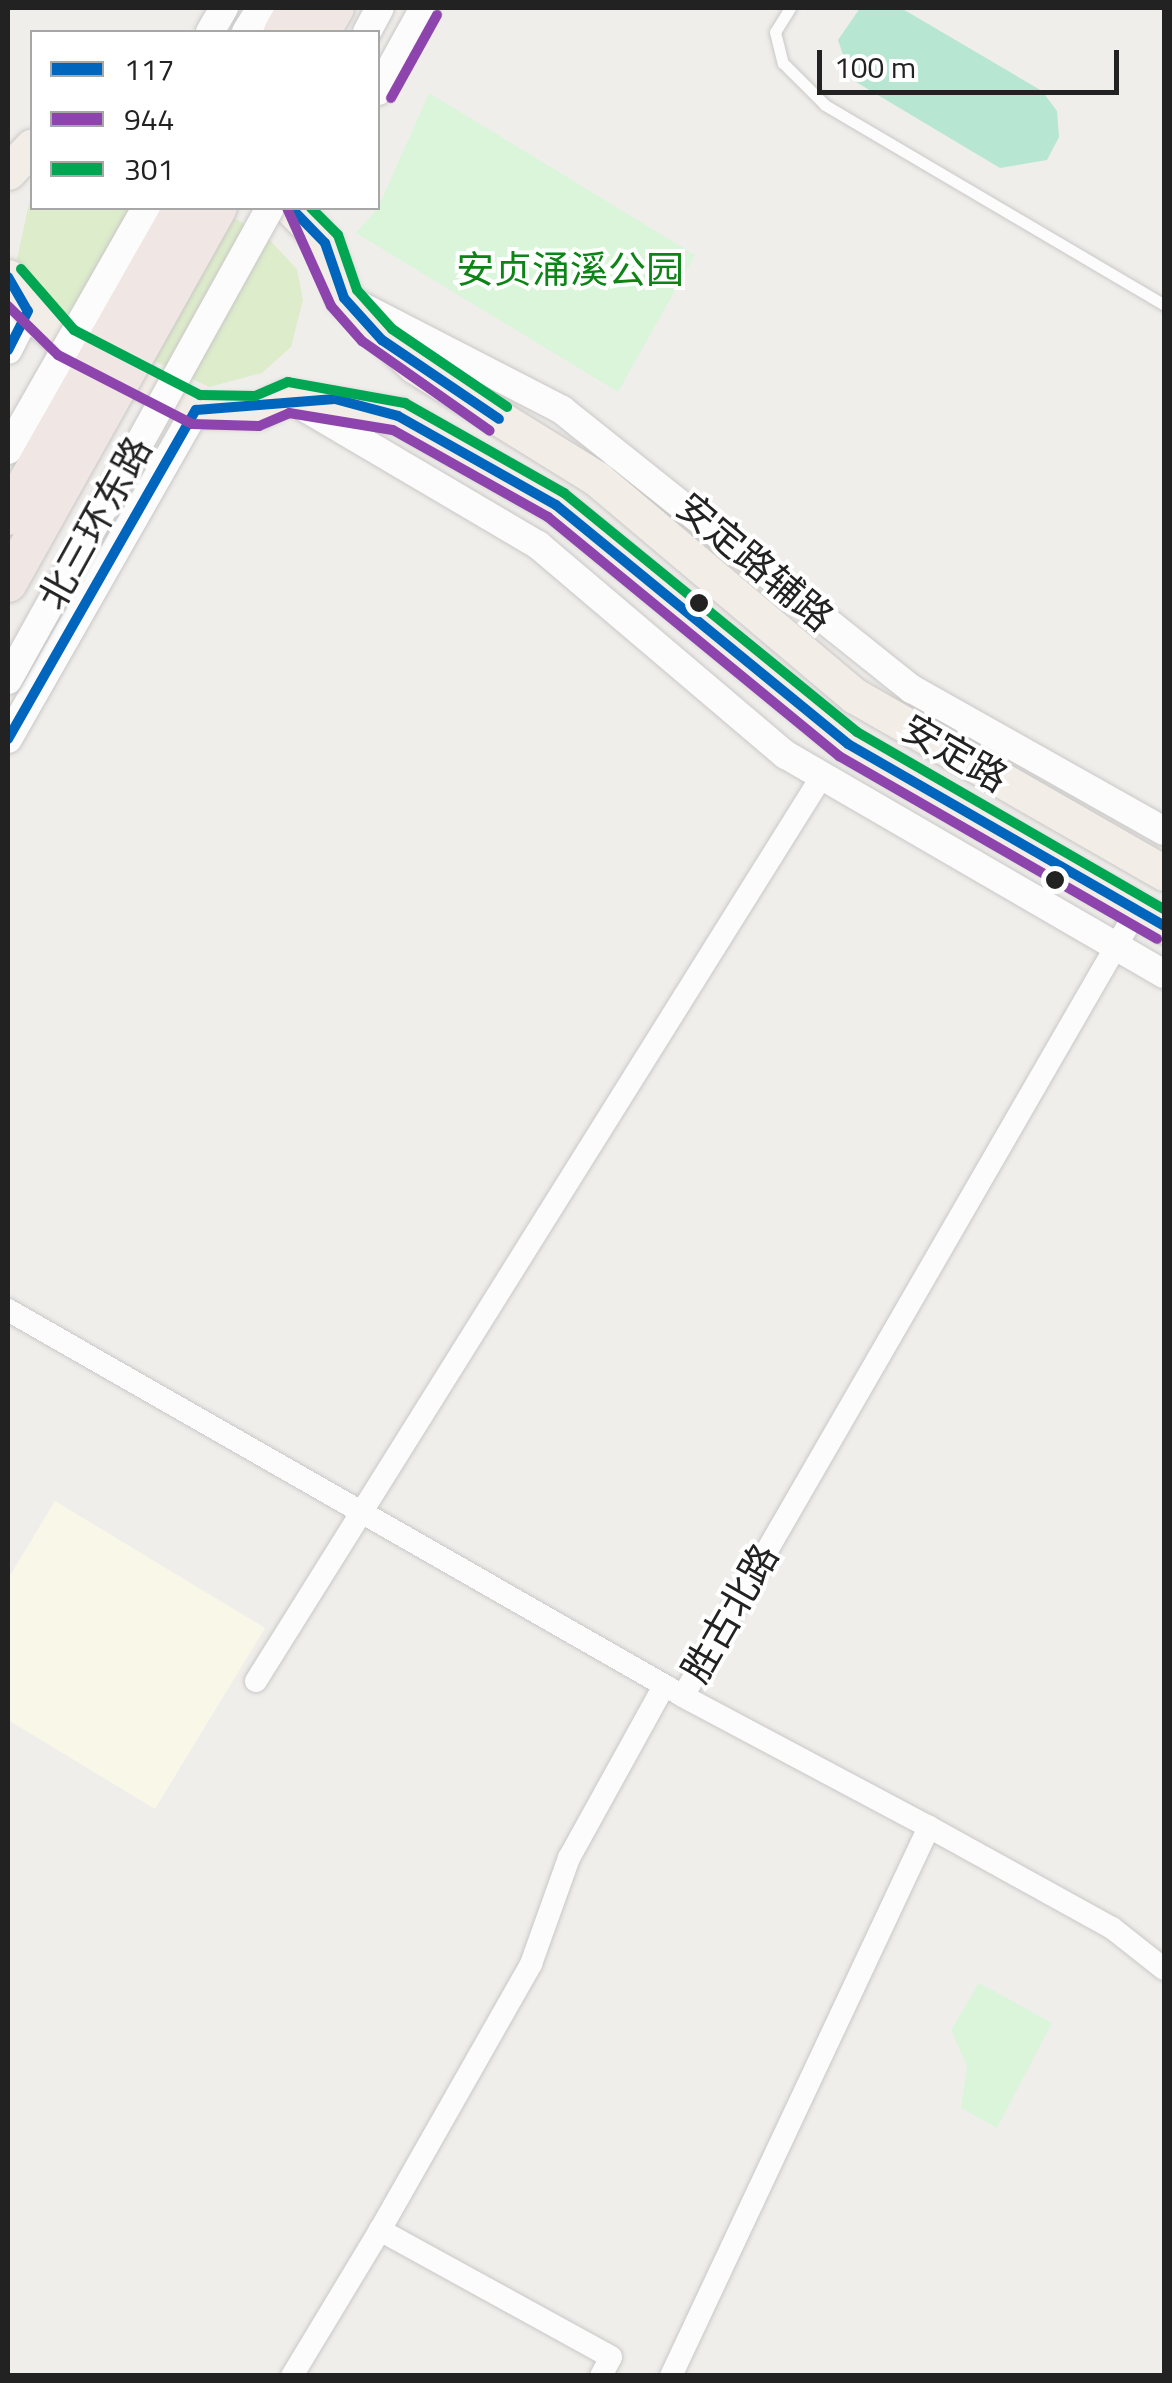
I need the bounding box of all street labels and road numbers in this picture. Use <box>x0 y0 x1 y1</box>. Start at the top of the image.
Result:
street label: 北三环东路 <box>29 429 161 617</box>
street label: 安定路辅路 <box>668 483 842 641</box>
street label: 安定路 <box>894 705 1016 801</box>
street label: 胜古北路 <box>672 1536 788 1690</box>

